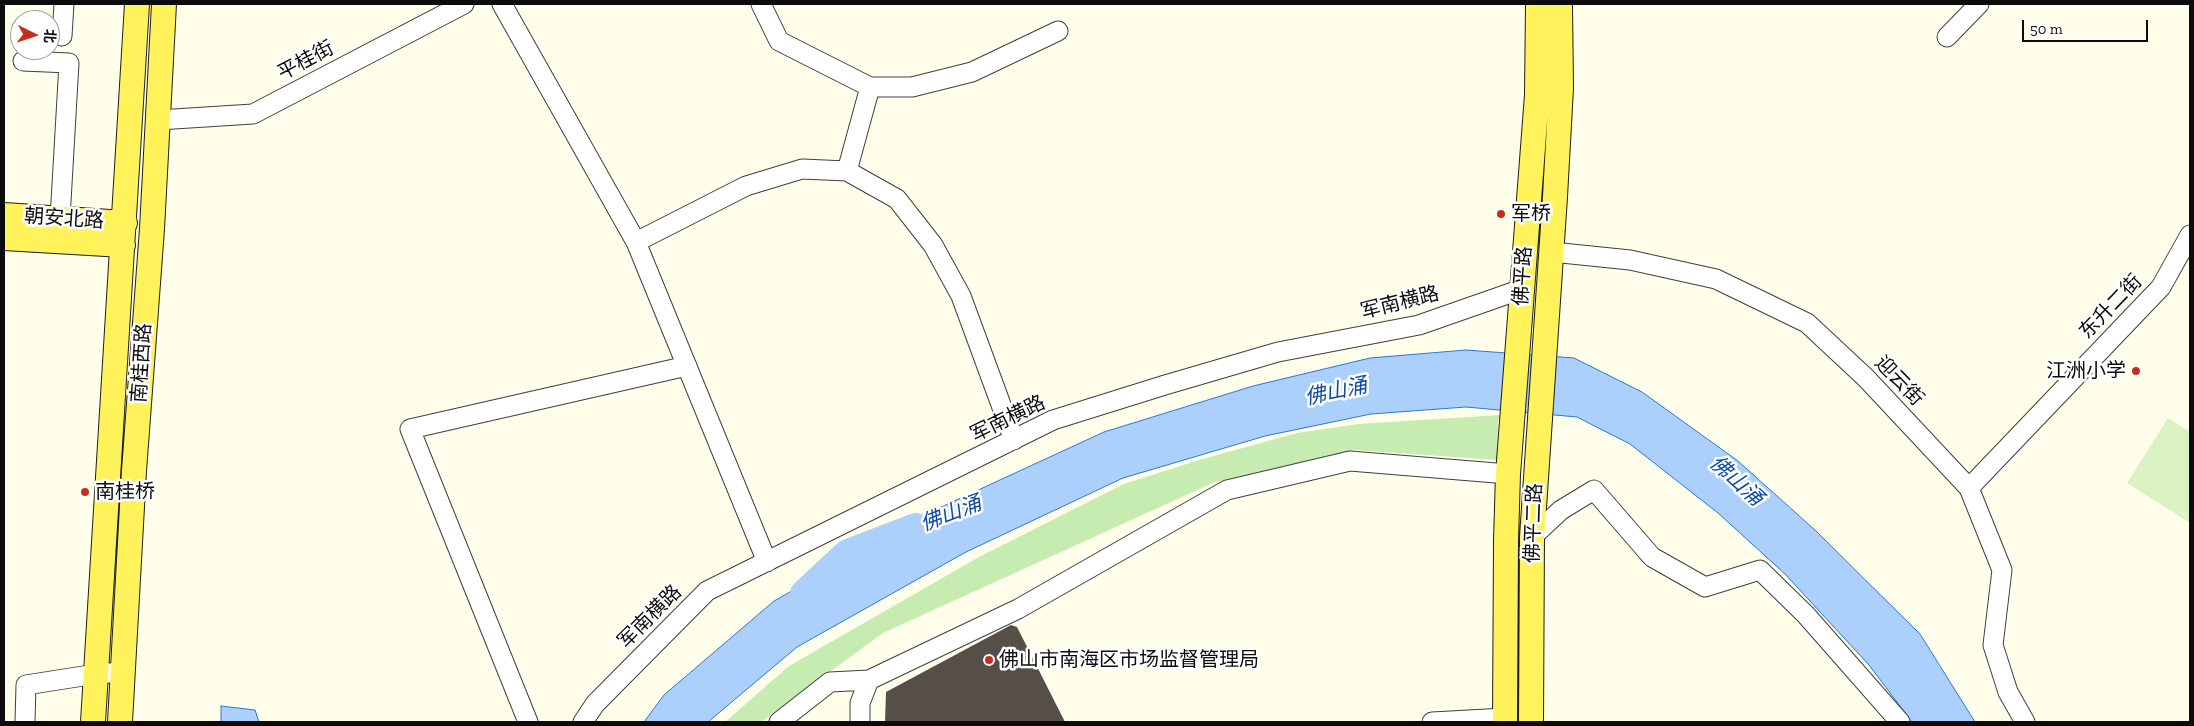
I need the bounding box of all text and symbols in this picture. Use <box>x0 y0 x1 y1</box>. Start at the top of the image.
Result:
north arrow <box>10 10 60 60</box>
scale bar <box>2024 10 2150 42</box>
text: 50 m <box>2030 20 2063 38</box>
text: 北 <box>40 28 58 44</box>
street label: 平桂街 <box>274 36 338 86</box>
place label: 军桥 <box>1511 202 1551 226</box>
street label: 朝安北路 <box>23 204 105 234</box>
marker: 军桥 <box>1495 208 1507 220</box>
street label: 佛平路 <box>1509 245 1537 307</box>
street label: 东升二街 <box>2075 270 2147 344</box>
street label: 军南横路 <box>1358 282 1442 324</box>
street label: 南桂西路 <box>127 322 157 404</box>
street label: 迎云街 <box>1870 351 1928 411</box>
place label: 江洲小学 <box>2046 359 2126 383</box>
marker: 江洲小学 <box>2130 365 2142 377</box>
water label: 佛山涌 <box>1303 373 1369 411</box>
street label: 军南横路 <box>967 391 1049 447</box>
water label: 佛山涌 <box>1704 451 1768 511</box>
place label: 南桂桥 <box>95 480 155 504</box>
street label: 佛平二路 <box>1521 483 1547 563</box>
marker: 南桂桥 <box>79 486 91 498</box>
water label: 佛山涌 <box>917 491 985 537</box>
street label: 军南横路 <box>613 580 687 654</box>
place label: 佛山市南海区市场监督管理局 <box>999 648 1259 672</box>
marker: 佛山市南海区市场监督管理局 <box>983 654 995 666</box>

